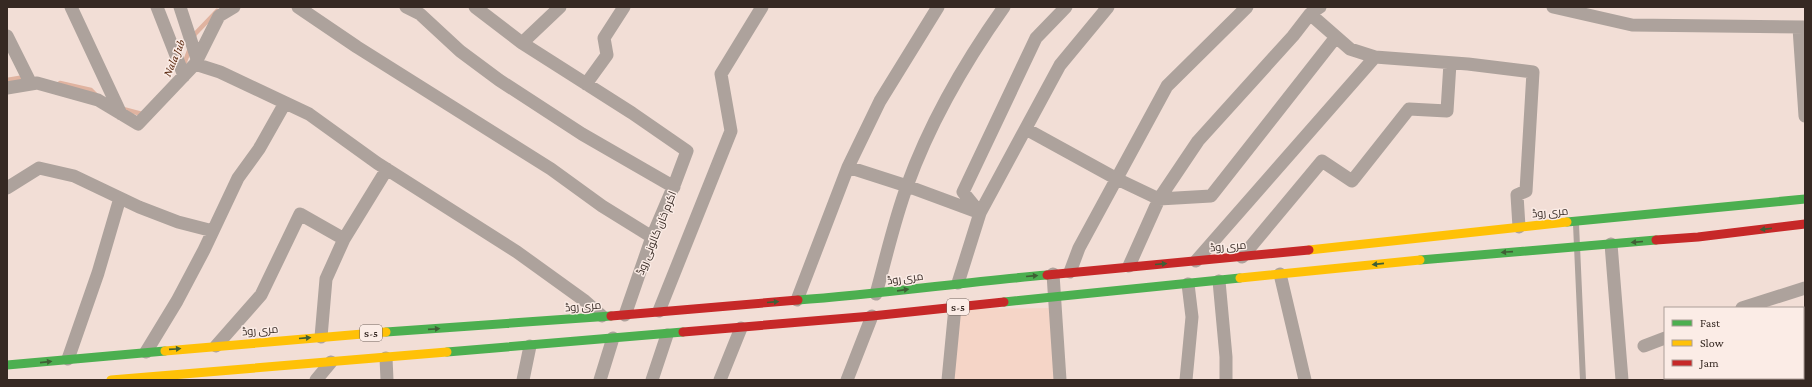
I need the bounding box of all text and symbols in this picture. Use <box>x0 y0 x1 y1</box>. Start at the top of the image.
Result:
water label: Nala Jub <box>160 37 188 79</box>
street label: اکرم خان کالونی روڈ <box>634 189 680 277</box>
street label: مری روڈ <box>1531 204 1569 221</box>
one-way arrow <box>1760 225 1772 232</box>
street label: مری روڈ <box>1209 238 1247 255</box>
one-way arrow <box>1631 239 1643 246</box>
one-way arrow <box>1501 248 1513 255</box>
one-way arrow <box>1155 260 1167 267</box>
one-way arrow <box>1372 261 1384 267</box>
street label: مری روڈ <box>886 270 924 287</box>
one-way arrow <box>1026 272 1038 279</box>
one-way arrow <box>897 287 909 293</box>
street label: مری روڈ <box>564 298 602 315</box>
one-way arrow <box>767 299 779 306</box>
road number: S-5 <box>947 299 969 315</box>
legend <box>1664 307 1804 379</box>
text: Fast <box>1700 316 1721 330</box>
street label: مری روڈ <box>241 322 279 339</box>
road number: S-5 <box>360 325 382 341</box>
one-way arrow <box>428 326 441 332</box>
one-way arrow <box>299 335 311 341</box>
text: Slow <box>1700 336 1724 350</box>
one-way arrow <box>169 346 181 353</box>
text: Jam <box>1699 356 1719 370</box>
one-way arrow <box>40 358 52 365</box>

